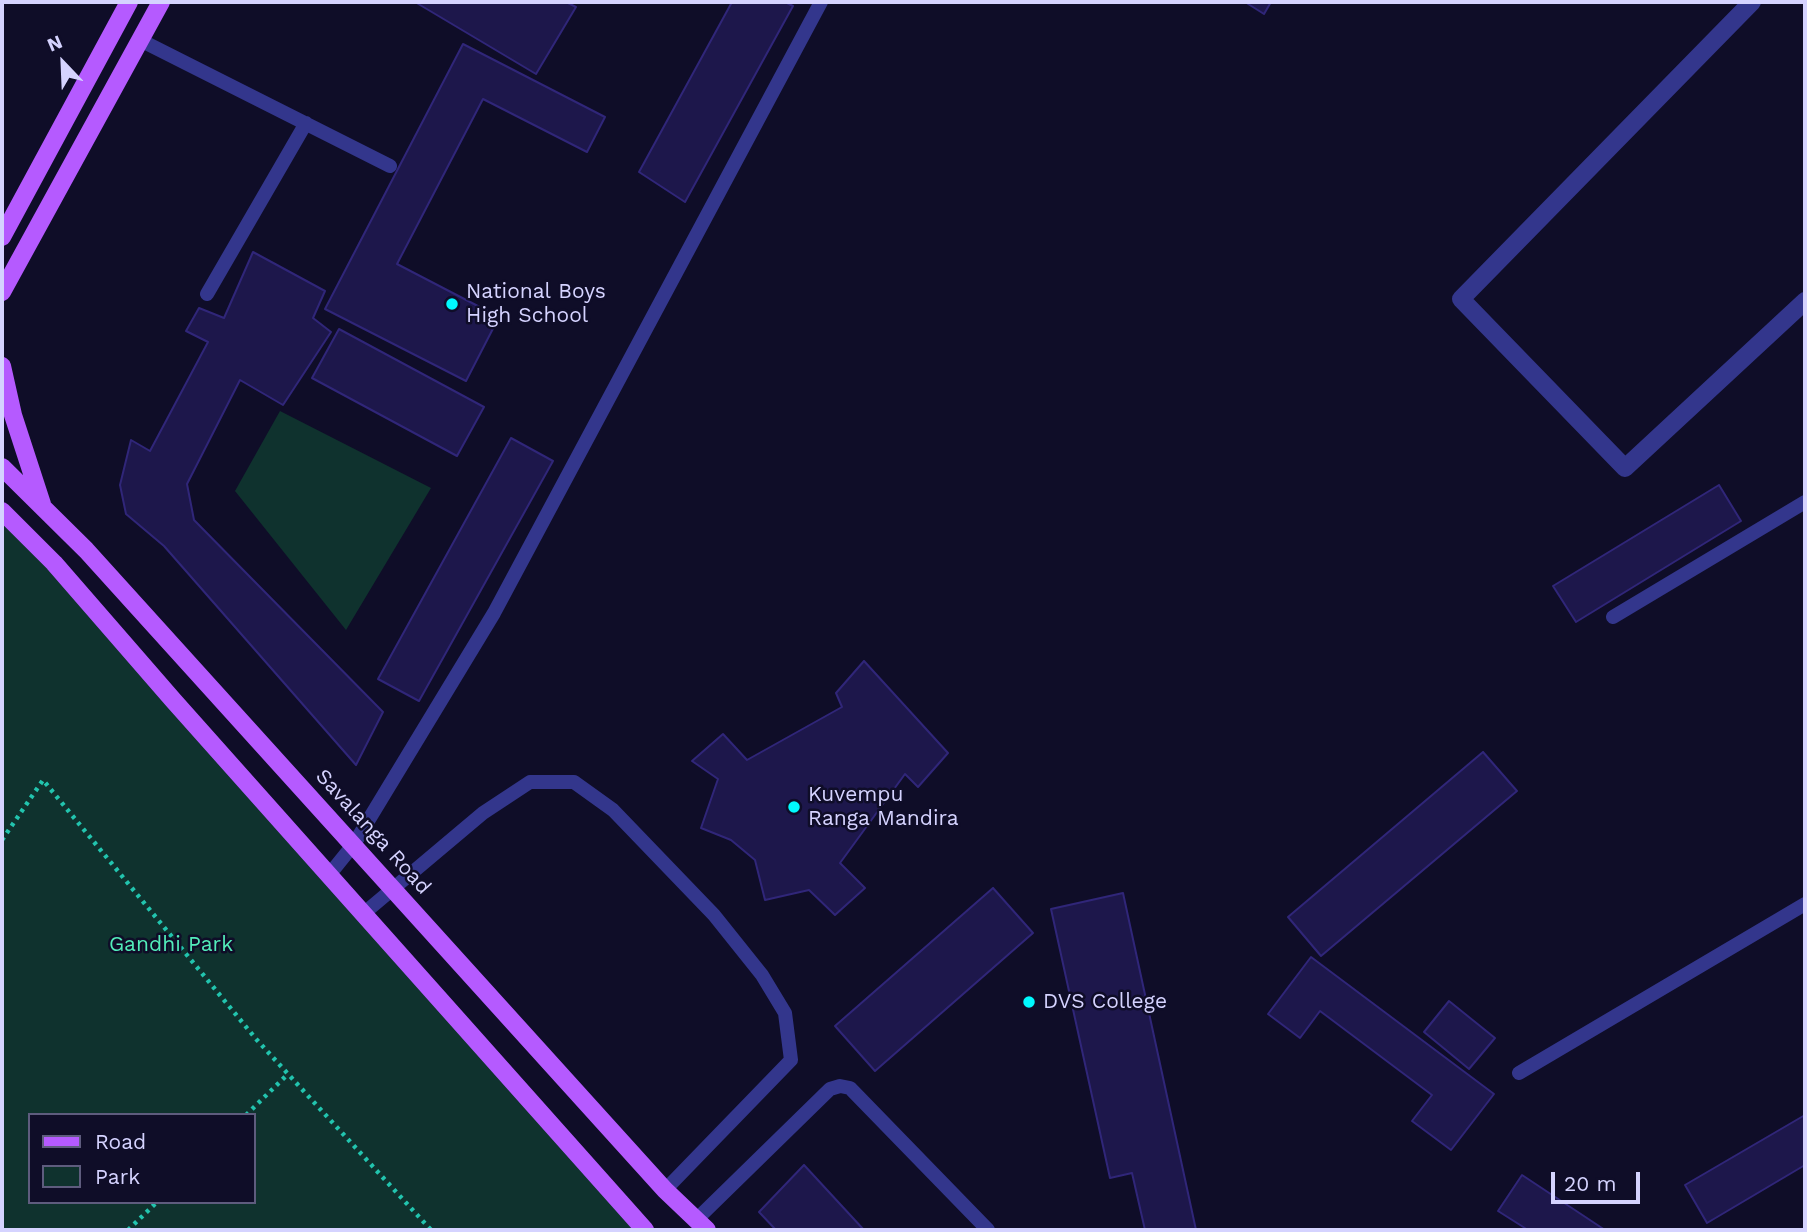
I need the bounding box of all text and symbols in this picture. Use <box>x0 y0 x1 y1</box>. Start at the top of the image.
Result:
north arrow <box>28 28 98 98</box>
text: N <box>44 30 66 57</box>
place label: National Boys High School <box>466 279 606 329</box>
marker: National Boys High School <box>444 296 460 312</box>
street label: Savalanga Road <box>310 764 436 900</box>
place label: Kuvempu Ranga Mandira <box>808 782 959 832</box>
marker: Kuvempu Ranga Mandira <box>786 799 802 815</box>
park label: Gandhi Park <box>109 932 233 958</box>
place label: DVS College <box>1043 989 1167 1015</box>
marker: DVS College <box>1021 994 1037 1010</box>
legend <box>28 1113 256 1204</box>
text: Road <box>95 1129 146 1154</box>
scale bar <box>1555 1158 1644 1202</box>
text: Park <box>95 1164 140 1189</box>
text: 20 m <box>1564 1171 1616 1196</box>

